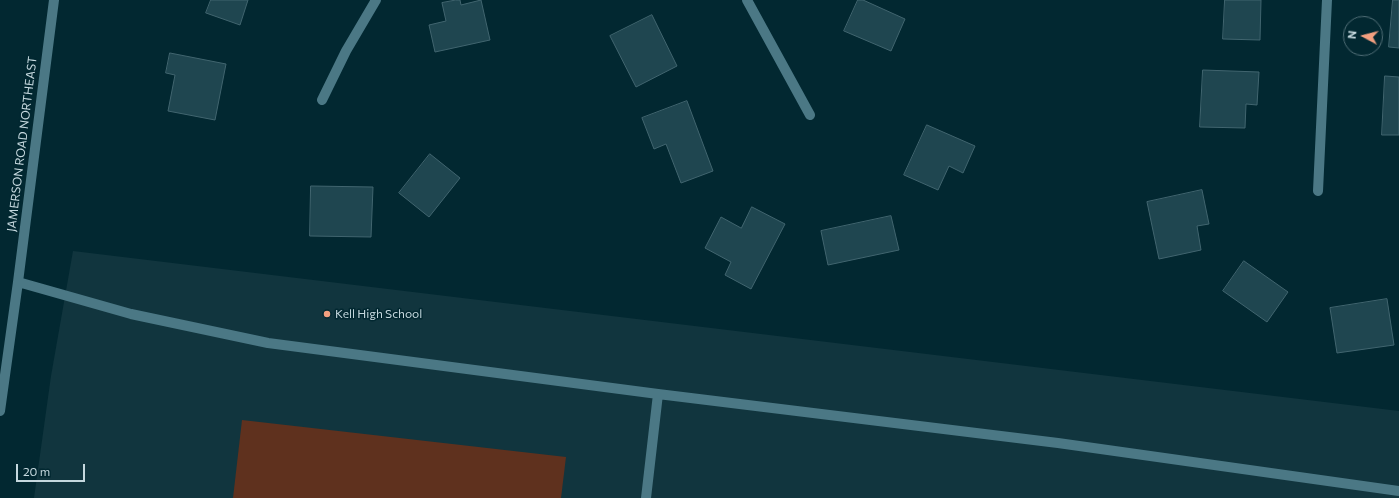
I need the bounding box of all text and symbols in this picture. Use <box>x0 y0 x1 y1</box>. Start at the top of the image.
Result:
north arrow <box>1343 16 1383 56</box>
text: N <box>1345 30 1359 40</box>
street label: JAMERSON ROAD NORTHEAST <box>4 55 40 233</box>
place label: Kell High School <box>335 307 422 321</box>
marker: Kell High School <box>322 309 332 319</box>
scale bar <box>18 456 87 482</box>
text: 20 m <box>23 464 50 478</box>

